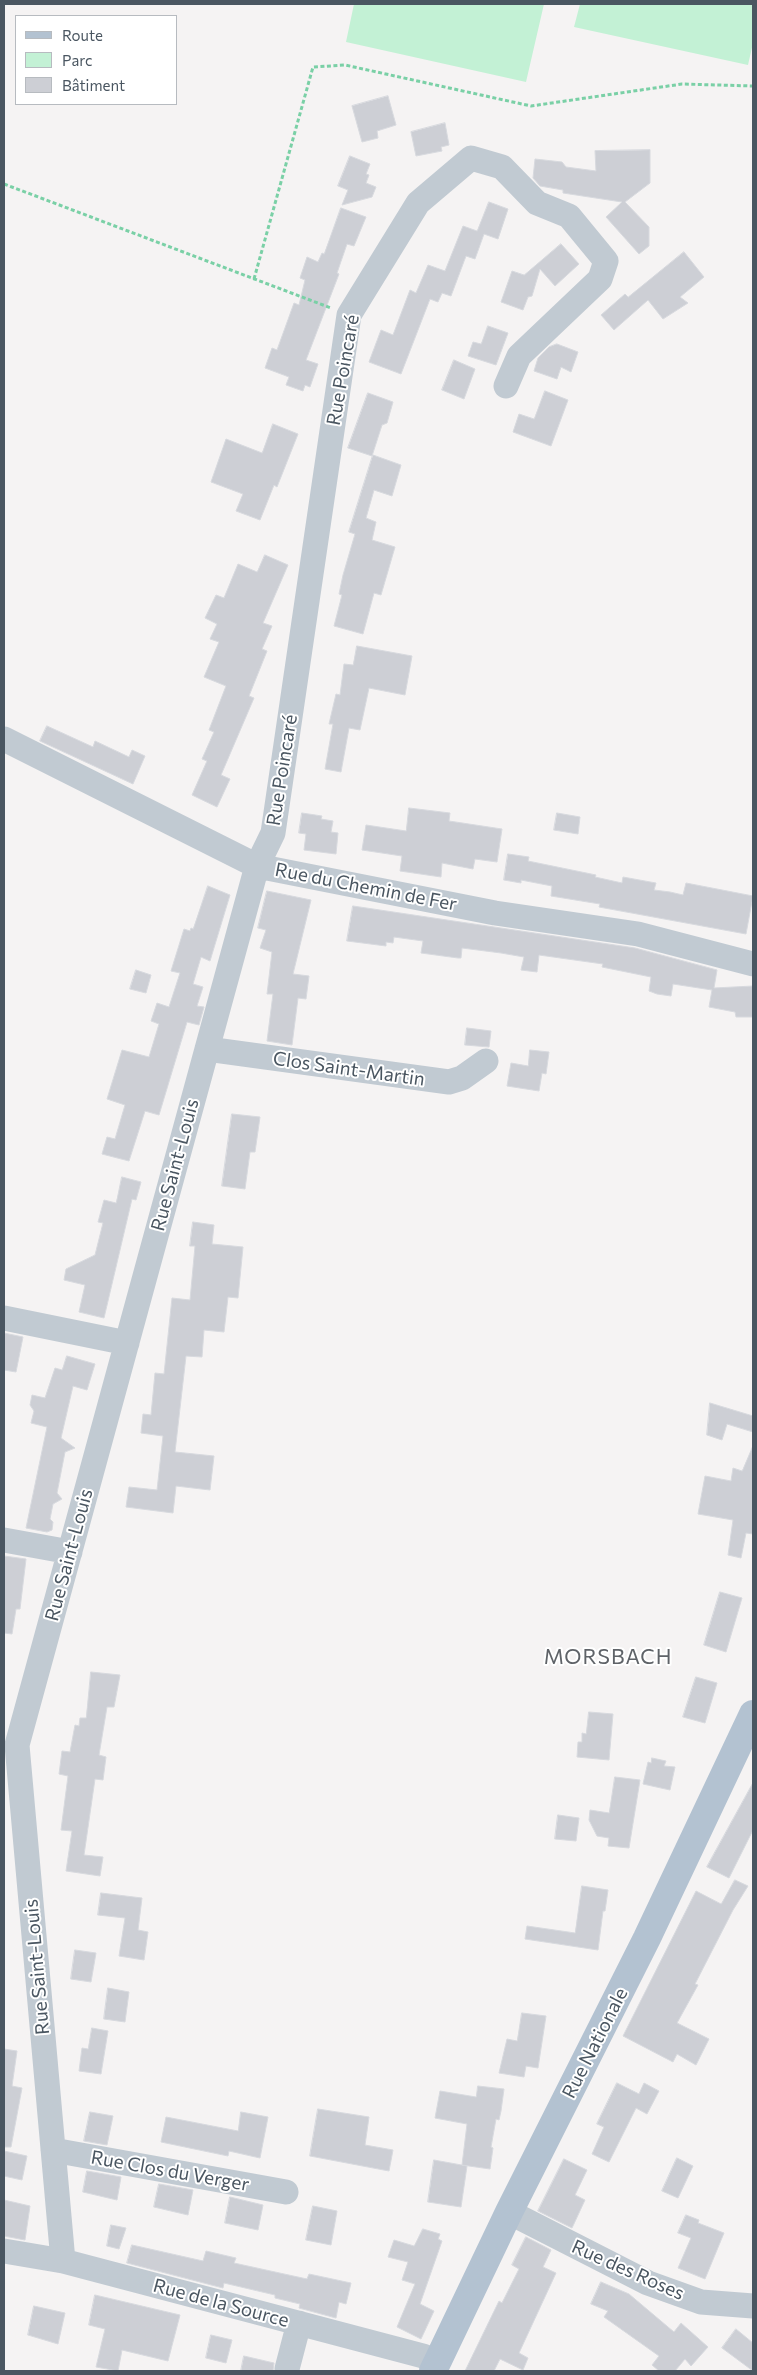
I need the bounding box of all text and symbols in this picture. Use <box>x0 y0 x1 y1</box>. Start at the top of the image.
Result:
legend <box>15 15 178 105</box>
text: Route <box>62 26 103 44</box>
text: Parc <box>62 51 92 69</box>
text: Bâtiment <box>62 76 125 94</box>
street label: Rue Poincaré <box>322 313 364 427</box>
street label: Rue Poincaré <box>262 713 302 827</box>
street label: Rue du Chemin de Fer <box>273 858 459 916</box>
street label: Clos Saint-Martin <box>272 1047 426 1091</box>
street label: Rue Saint-Louis <box>146 1096 204 1234</box>
street label: Rue Saint-Louis <box>40 1486 98 1624</box>
district label: MORSBACH <box>543 1644 673 1670</box>
street label: Rue Saint-Louis <box>20 1898 54 2036</box>
street label: Rue Nationale <box>557 1984 633 2102</box>
street label: Rue Clos du Verger <box>89 2146 251 2196</box>
street label: Rue des Roses <box>568 2235 688 2305</box>
street label: Rue de la Source <box>151 2274 291 2332</box>

